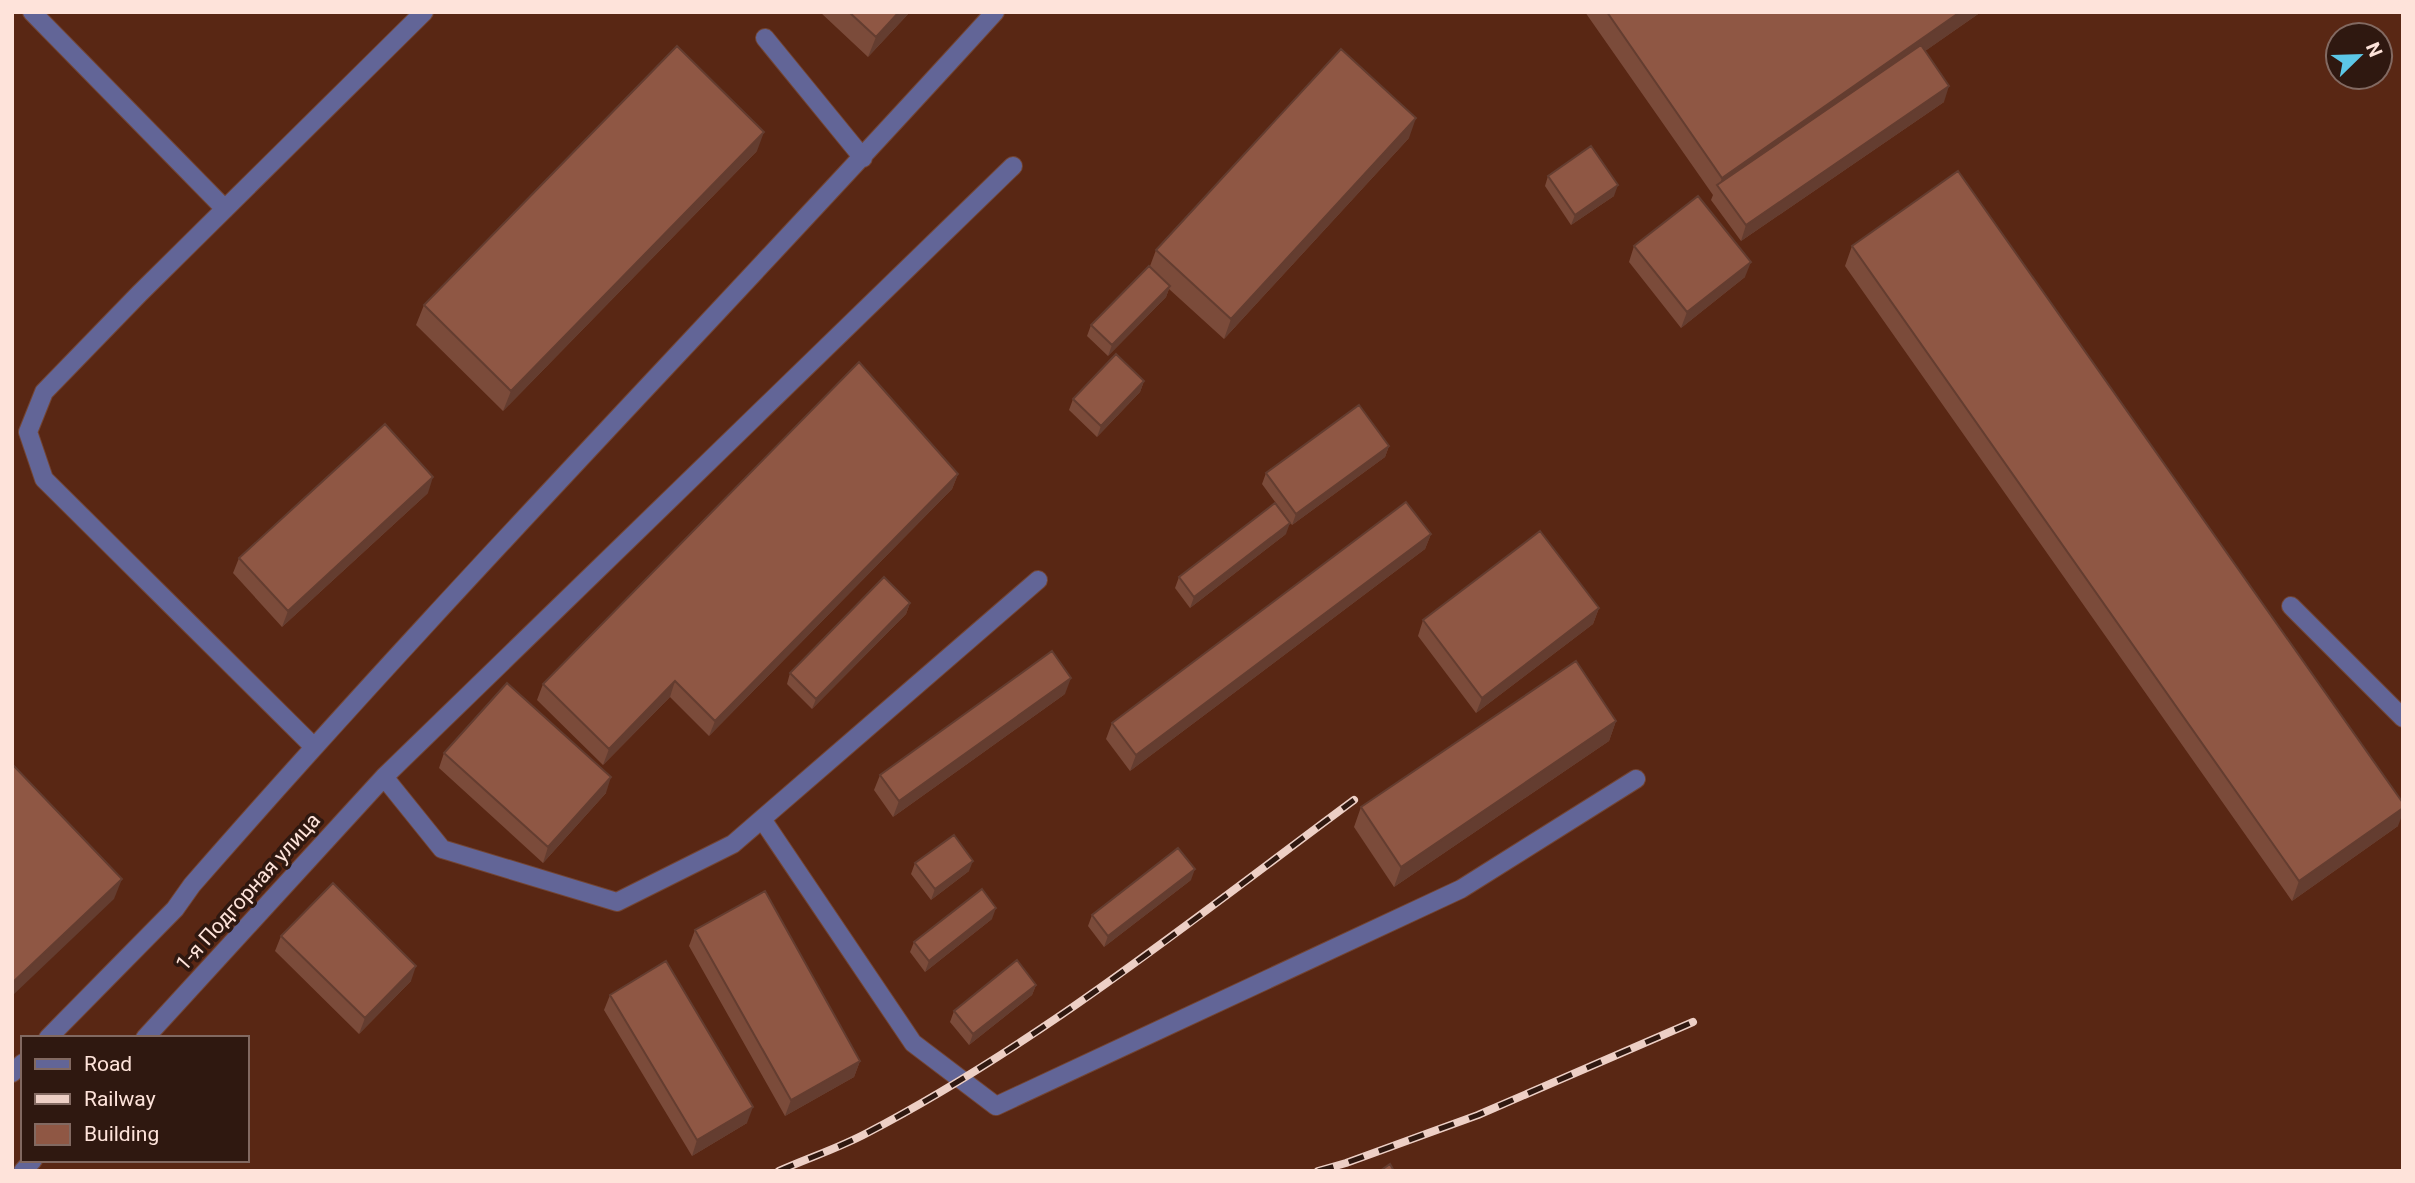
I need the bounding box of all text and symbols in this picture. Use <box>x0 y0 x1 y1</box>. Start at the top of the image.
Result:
north arrow <box>2324 21 2394 91</box>
text: N <box>2361 39 2387 60</box>
street label: 1-я Подгорная улица <box>171 808 325 976</box>
legend <box>21 1036 248 1162</box>
text: Road <box>84 1052 132 1076</box>
text: Railway <box>84 1087 156 1111</box>
text: Building <box>84 1122 159 1146</box>

